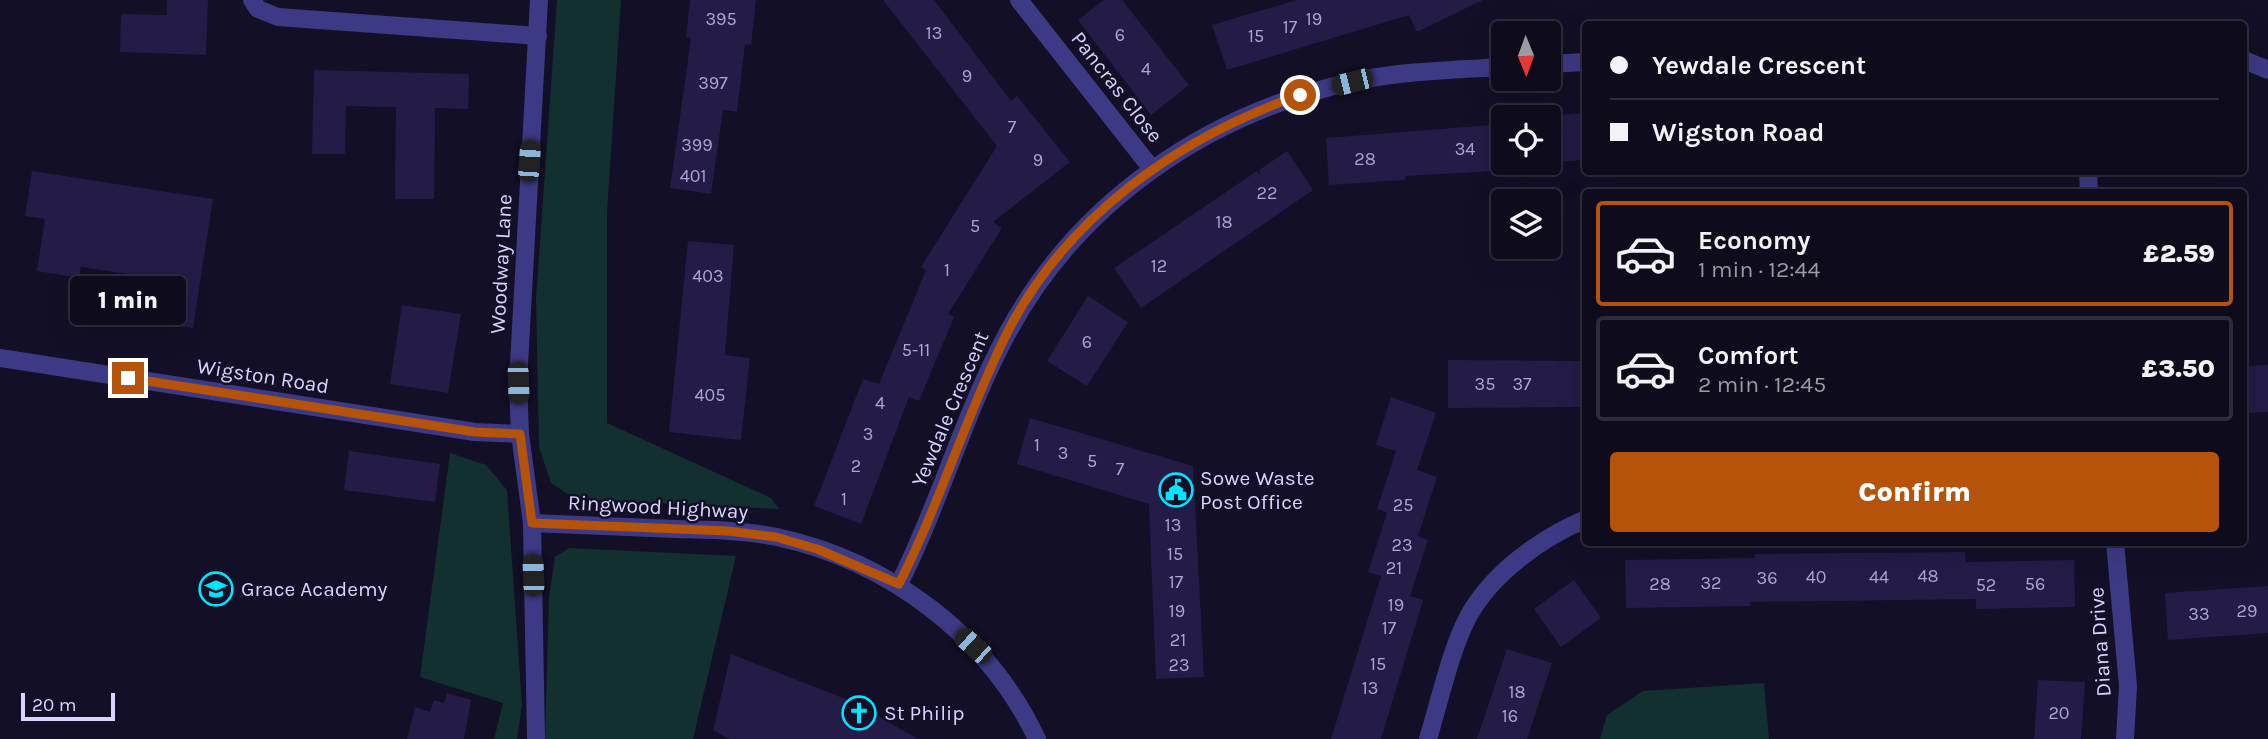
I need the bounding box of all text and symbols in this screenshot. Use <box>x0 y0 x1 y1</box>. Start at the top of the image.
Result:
house number: 395 <box>705 8 737 30</box>
house number: 19 <box>1306 8 1322 30</box>
house number: 17 <box>1283 16 1298 38</box>
north arrow <box>1491 21 1561 91</box>
map controls <box>1491 21 1561 259</box>
house number: 13 <box>926 22 942 44</box>
house number: 6 <box>1115 24 1125 46</box>
house number: 15 <box>1248 25 1264 47</box>
street label: Pancras Close <box>1066 27 1168 147</box>
text: Yewdale Crescent <box>1652 50 1866 81</box>
house number: 4 <box>1141 58 1151 80</box>
house number: 9 <box>962 65 972 87</box>
car <box>1330 67 1375 97</box>
house number: 397 <box>698 72 728 94</box>
route start <box>1284 79 1316 111</box>
button: locate <box>1491 105 1561 175</box>
house number: 7 <box>1008 116 1017 138</box>
text: Wigston Road <box>1652 117 1824 148</box>
house number: 399 <box>681 134 713 156</box>
house number: 34 <box>1455 138 1475 160</box>
car <box>518 139 541 183</box>
house number: 28 <box>1354 148 1376 170</box>
house number: 9 <box>1033 149 1043 171</box>
house number: 401 <box>680 165 706 187</box>
house number: 22 <box>1257 182 1277 204</box>
button: layers <box>1491 189 1561 259</box>
street label: Woodway Lane <box>485 194 517 334</box>
house number: 18 <box>1215 211 1233 233</box>
house number: 5 <box>970 215 980 237</box>
icon: car <box>1614 222 1677 285</box>
text: Economy <box>1698 225 1810 256</box>
text: £2.59 <box>2143 238 2215 269</box>
house number: 12 <box>1151 255 1167 277</box>
text: 1 min · 12:44 <box>1698 256 1820 283</box>
house number: 1 <box>944 259 950 281</box>
house number: 403 <box>692 265 724 287</box>
callout: 1 min <box>70 276 186 326</box>
text: 1 min <box>98 287 158 314</box>
street label: Yewdale Crescent <box>906 328 994 490</box>
house number: 6 <box>1082 331 1092 353</box>
icon: car <box>1614 337 1677 400</box>
house number: 5-11 <box>902 339 930 361</box>
text: Comfort <box>1698 340 1799 371</box>
text: £3.50 <box>2142 353 2215 384</box>
street label: Wigston Road <box>195 354 331 398</box>
route end <box>112 362 144 394</box>
car <box>507 362 530 404</box>
text: 2 min · 12:45 <box>1698 371 1826 398</box>
house number: 35 <box>1475 373 1495 395</box>
house number: 37 <box>1512 373 1532 395</box>
house number: 405 <box>695 384 725 406</box>
house number: 4 <box>875 392 885 414</box>
house number: 3 <box>863 423 873 445</box>
house number: 1 <box>1034 434 1040 456</box>
house number: 3 <box>1058 442 1068 464</box>
house number: 5 <box>1087 450 1097 472</box>
button: Confirm <box>1610 452 2219 532</box>
house number: 2 <box>851 455 861 477</box>
house number: 7 <box>1116 458 1125 480</box>
place label: Sowe Waste Post Office <box>1200 466 1315 514</box>
public building icon: Sowe Waste Post Office <box>1157 471 1195 509</box>
house number: 1 <box>841 488 847 510</box>
street label: Ringwood Highway <box>567 490 749 524</box>
house number: 25 <box>1393 494 1413 516</box>
house number: 13 <box>1165 514 1181 536</box>
house number: 23 <box>1391 534 1413 556</box>
house number: 15 <box>1167 543 1183 565</box>
car <box>522 554 545 596</box>
house number: 21 <box>1386 557 1402 579</box>
house number: 48 <box>1917 565 1939 587</box>
house number: 40 <box>1806 566 1826 588</box>
house number: 44 <box>1869 566 1889 588</box>
house number: 36 <box>1757 567 1777 589</box>
school or university icon: Grace Academy <box>197 570 235 608</box>
house number: 17 <box>1169 571 1184 593</box>
house number: 32 <box>1700 572 1722 594</box>
house number: 28 <box>1649 573 1671 595</box>
house number: 56 <box>2025 573 2045 595</box>
house number: 52 <box>1976 574 1996 596</box>
place label: Grace Academy <box>241 577 388 601</box>
street label: Diana Drive <box>2084 586 2116 698</box>
house number: 19 <box>1388 594 1404 616</box>
house number: 19 <box>1169 600 1185 622</box>
house number: 29 <box>2237 600 2257 622</box>
house number: 33 <box>2188 603 2210 625</box>
house number: 17 <box>1382 617 1397 639</box>
car <box>951 624 996 668</box>
house number: 21 <box>1170 629 1186 651</box>
house number: 15 <box>1370 653 1386 675</box>
house number: 23 <box>1168 654 1190 676</box>
house number: 13 <box>1362 677 1378 699</box>
house number: 18 <box>1508 681 1526 703</box>
scale bar <box>21 690 116 722</box>
text: 20 m <box>32 694 77 716</box>
church icon: St Philip <box>840 694 878 732</box>
place label: St Philip <box>884 701 965 725</box>
house number: 20 <box>2048 702 2070 724</box>
house number: 16 <box>1502 705 1518 727</box>

